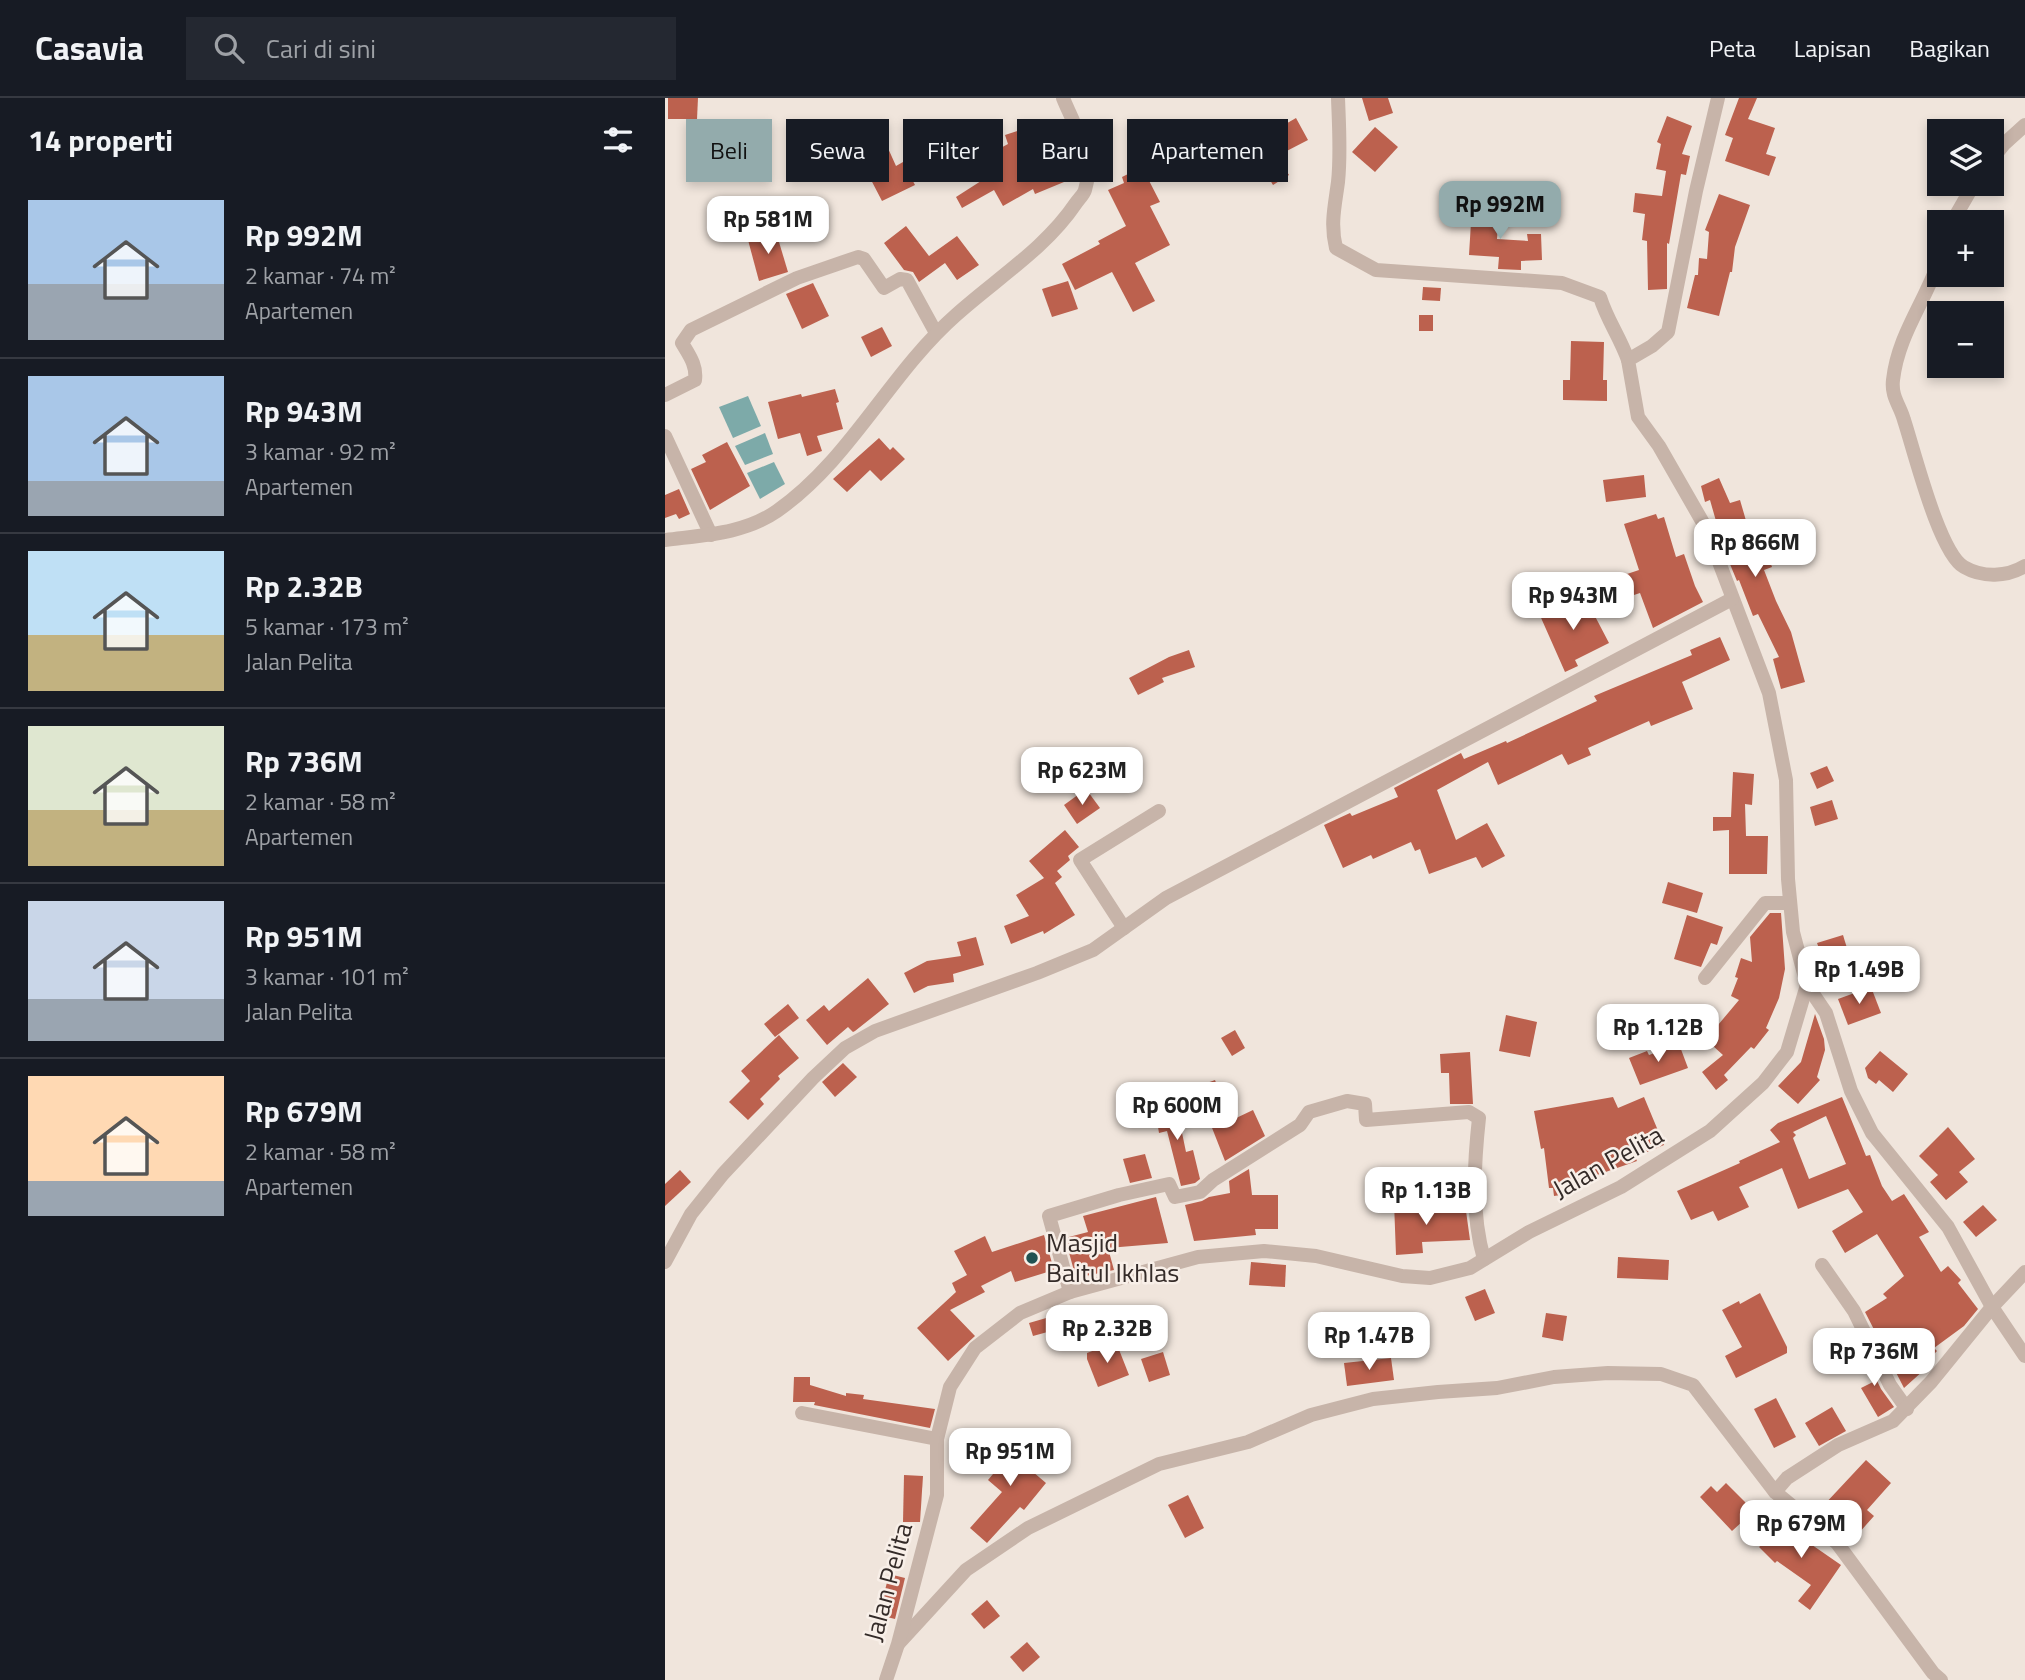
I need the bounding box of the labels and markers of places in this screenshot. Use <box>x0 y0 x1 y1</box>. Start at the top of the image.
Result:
pin: Rp 992M <box>1435 181 1565 241</box>
pin: Rp 581M <box>703 197 833 256</box>
pin: Rp 866M <box>1690 519 1820 579</box>
pin: Rp 943M <box>1508 573 1638 632</box>
pin: Rp 623M <box>1017 748 1147 807</box>
pin: Rp 1.49B <box>1787 946 1931 1006</box>
pin: Rp 1.12B <box>1586 1004 1730 1064</box>
pin: Rp 600M <box>1112 1082 1242 1142</box>
pin: Rp 1.13B <box>1354 1168 1498 1227</box>
place label: Masjid Baitul Ikhlas <box>1046 1223 1179 1292</box>
marker: Masjid Baitul Ikhlas <box>1024 1250 1040 1266</box>
pin: Rp 2.32B <box>1035 1306 1179 1365</box>
pin: Rp 1.47B <box>1297 1312 1441 1372</box>
pin: Rp 736M <box>1809 1328 1939 1388</box>
pin: Rp 951M <box>945 1428 1075 1488</box>
pin: Rp 679M <box>1736 1500 1866 1560</box>

